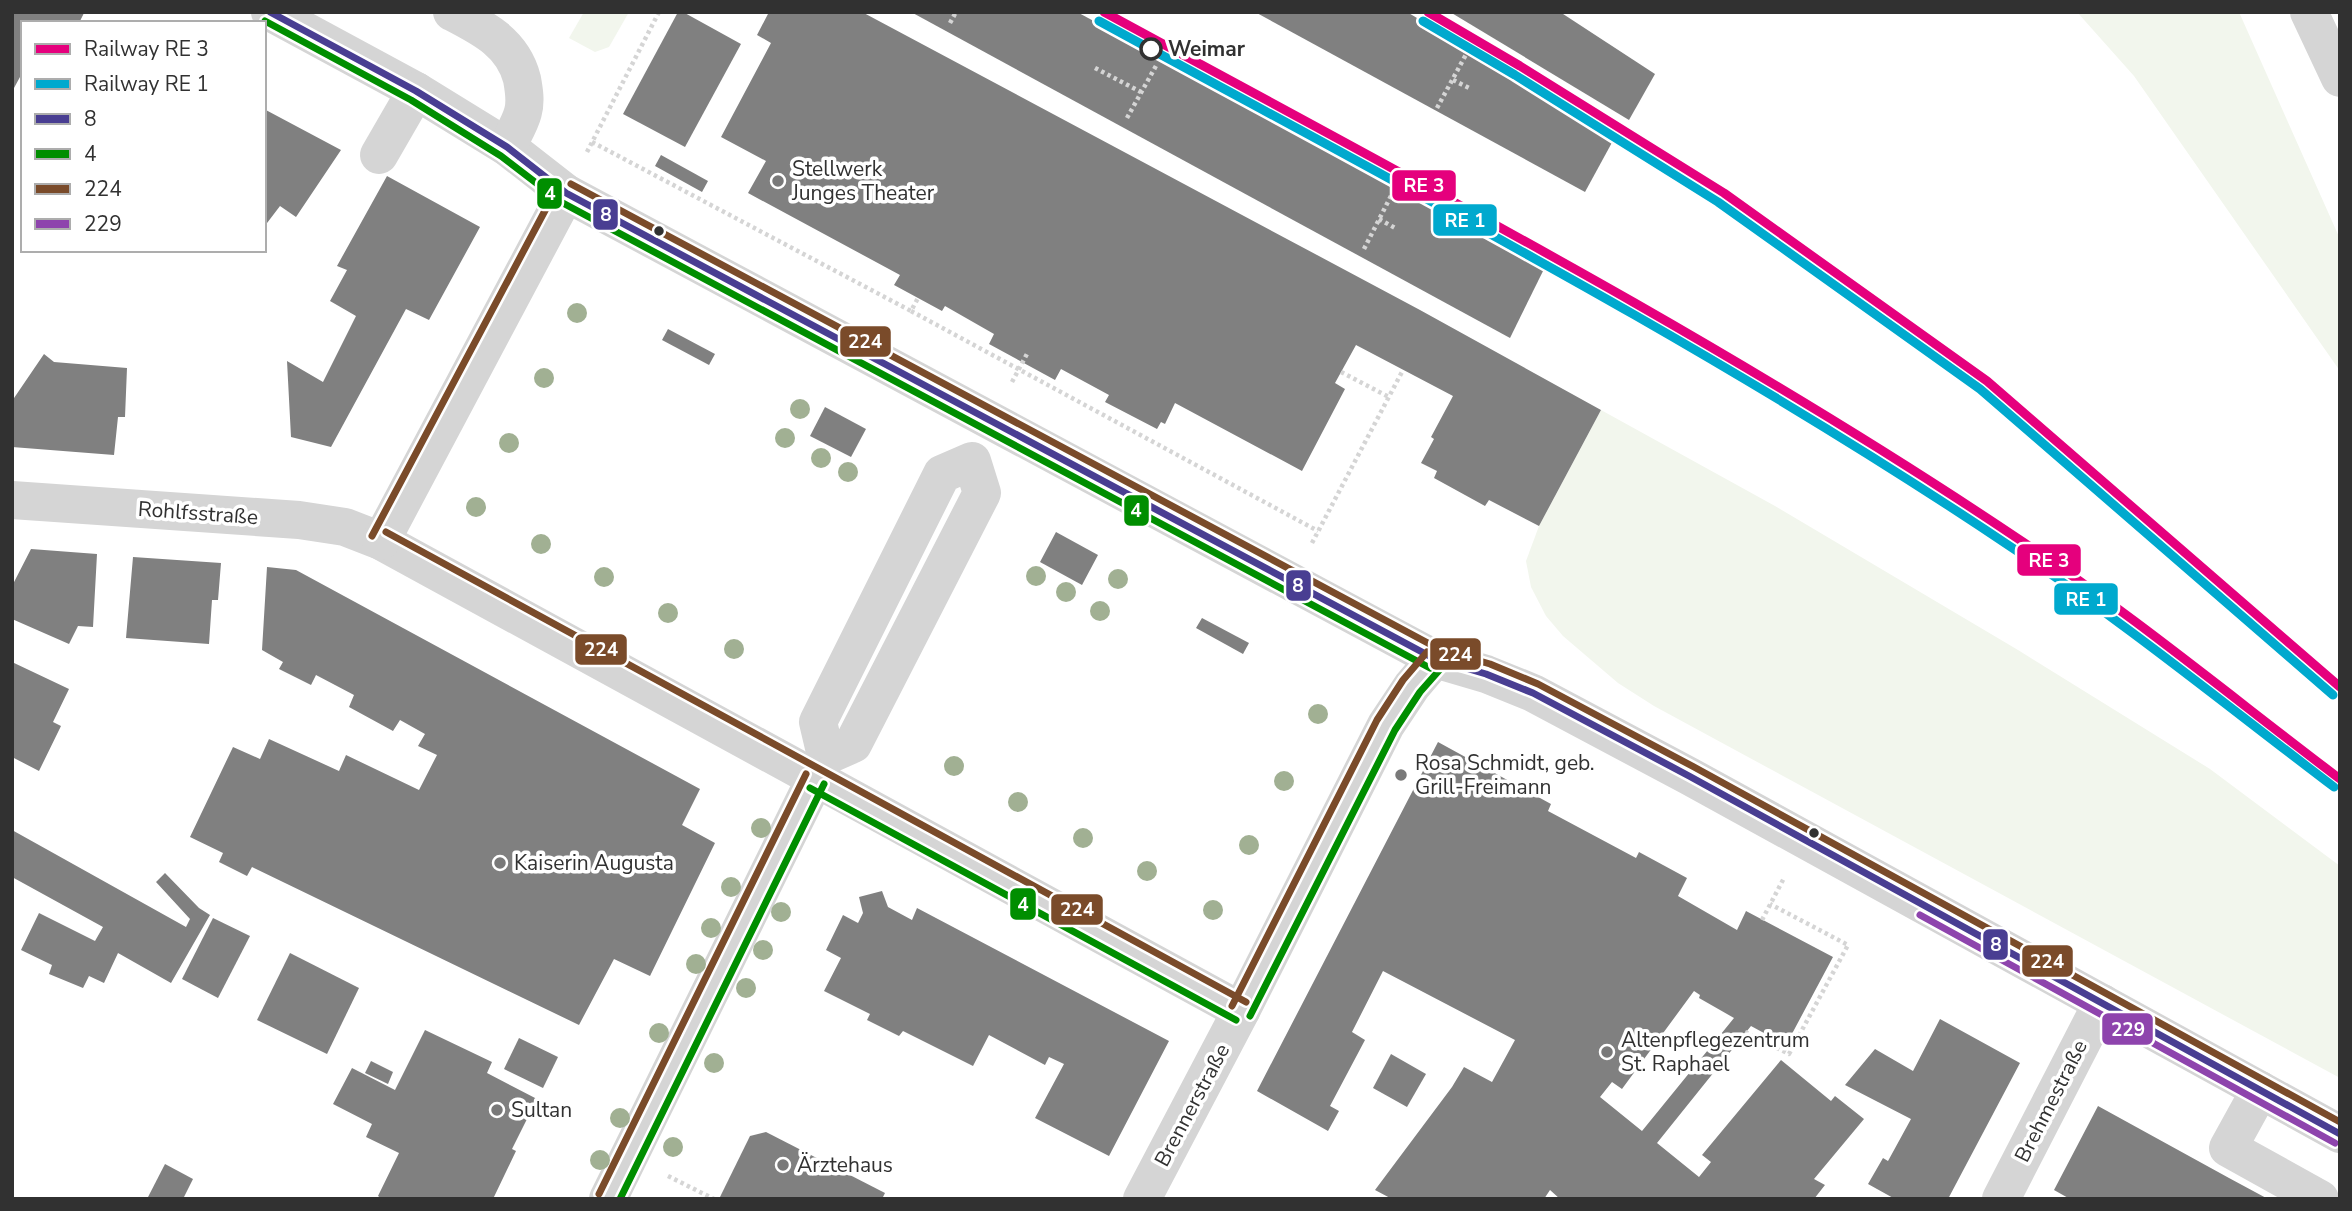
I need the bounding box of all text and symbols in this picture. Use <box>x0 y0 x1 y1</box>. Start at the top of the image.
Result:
legend <box>21 21 266 252</box>
text: Railway RE 3 <box>84 35 209 63</box>
place label: Weimar <box>1168 35 1246 63</box>
marker: Weimar <box>1140 38 1162 60</box>
text: Railway RE 1 <box>84 70 209 98</box>
text: 8 <box>84 105 97 133</box>
text: 4 <box>84 140 97 168</box>
place label: Stellwerk Junges Theater <box>791 155 935 207</box>
line badge: RE 3 <box>1391 169 1457 202</box>
marker: Stellwerk Junges Theater <box>770 173 786 189</box>
text: RE 3 <box>1404 173 1444 199</box>
text: 224 <box>84 175 122 203</box>
line badge: 4 <box>536 177 563 210</box>
text: 4 <box>544 181 556 207</box>
line badge: 8 <box>592 198 619 231</box>
text: 8 <box>600 202 612 228</box>
line badge: RE 1 <box>1432 203 1498 237</box>
text: RE 1 <box>1445 208 1485 234</box>
text: 229 <box>84 210 122 238</box>
unlabelled marker <box>652 224 666 238</box>
line badge: 224 <box>839 325 892 358</box>
text: 224 <box>848 329 882 355</box>
line badge: 4 <box>1123 494 1150 527</box>
street label: Rohlfsstraße <box>137 495 259 531</box>
text: 4 <box>1130 498 1142 524</box>
line badge: RE 3 <box>2016 543 2082 577</box>
text: RE 3 <box>2029 548 2069 574</box>
line badge: 8 <box>1285 569 1312 602</box>
text: 8 <box>1292 573 1304 599</box>
line badge: RE 1 <box>2053 582 2119 616</box>
text: RE 1 <box>2066 587 2106 613</box>
line badge: 224 <box>574 633 628 666</box>
text: 224 <box>584 637 618 663</box>
line badge: 224 <box>1429 637 1482 671</box>
text: 224 <box>1438 642 1472 668</box>
place label: Rosa Schmidt, geb. Grill-Freimann <box>1415 749 1595 801</box>
marker: Rosa Schmidt, geb. Grill-Freimann <box>1393 767 1409 783</box>
unlabelled marker <box>1807 826 1821 840</box>
place label: Kaiserin Augusta <box>514 849 674 877</box>
marker: Kaiserin Augusta <box>492 855 508 871</box>
line badge: 4 <box>1009 887 1037 921</box>
text: 4 <box>1017 892 1029 918</box>
line badge: 224 <box>1050 893 1104 926</box>
text: 224 <box>1060 897 1094 923</box>
line badge: 8 <box>1982 928 2009 961</box>
text: 8 <box>1990 932 2002 958</box>
line badge: 224 <box>2021 944 2074 978</box>
text: 224 <box>2030 949 2064 975</box>
line badge: 229 <box>2101 1012 2154 1046</box>
text: 229 <box>2111 1017 2145 1043</box>
place label: Altenpflegezentrum St. Raphael <box>1621 1026 1810 1078</box>
street label: Brehmestraße <box>2008 1035 2094 1167</box>
street label: Brennerstraße <box>1148 1039 1236 1171</box>
marker: Altenpflegezentrum St. Raphael <box>1599 1044 1615 1060</box>
place label: Sultan <box>511 1096 572 1124</box>
marker: Sultan <box>489 1102 505 1118</box>
place label: Ärztehaus <box>797 1151 893 1179</box>
marker: Ärztehaus <box>775 1157 791 1173</box>

